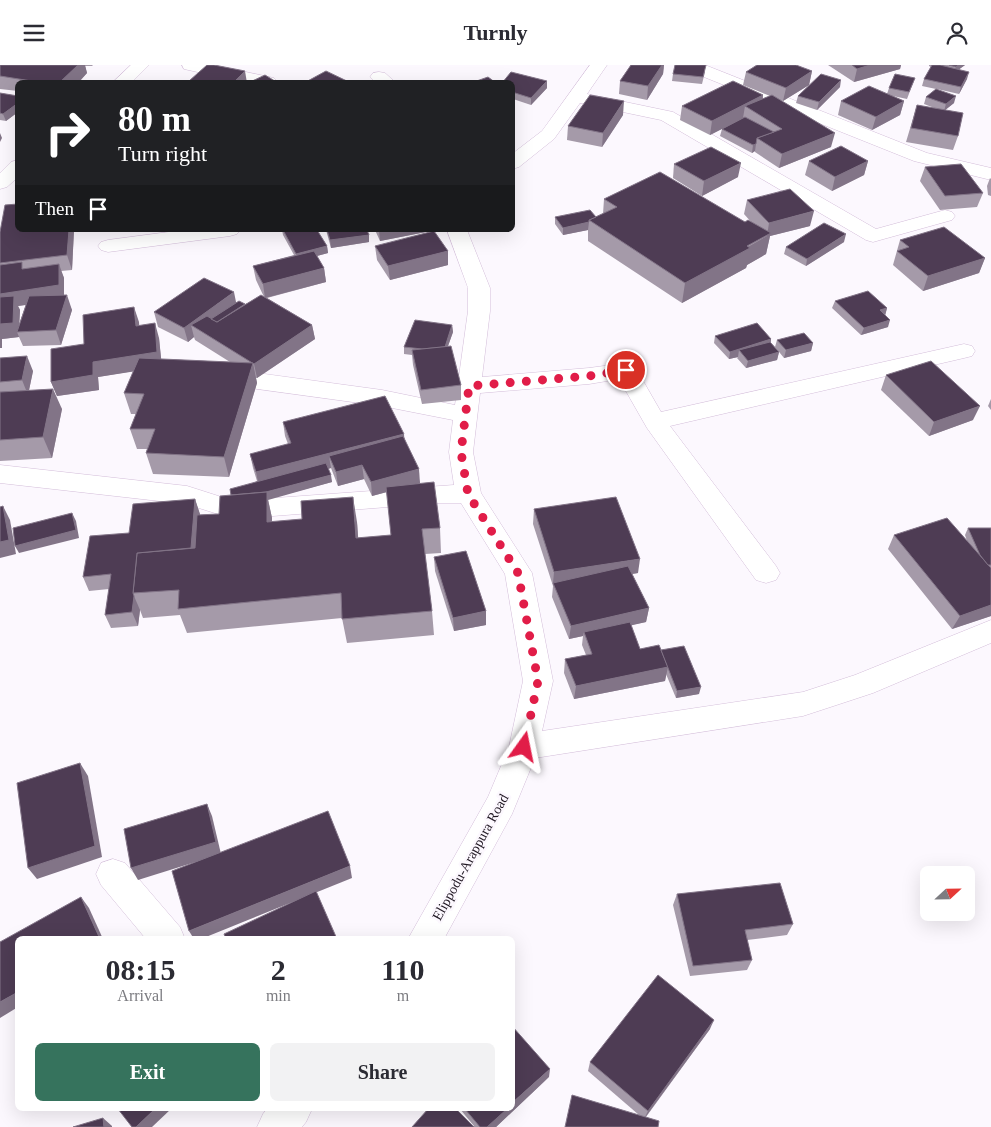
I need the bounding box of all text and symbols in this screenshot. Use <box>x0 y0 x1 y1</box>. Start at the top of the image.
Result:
icon: menu <box>20 19 48 47</box>
icon: person <box>943 19 971 47</box>
text: Turnly <box>463 20 528 45</box>
icon: right <box>35 100 100 165</box>
text: 80 m <box>118 100 191 139</box>
text: Turn right <box>118 141 207 166</box>
icon: arrive <box>84 195 112 223</box>
text: Then <box>35 198 74 219</box>
pin <box>605 349 647 391</box>
icon: arrive <box>612 356 640 384</box>
position arrow <box>497 720 549 772</box>
street label: Elippodu-Arappura Road <box>429 792 511 923</box>
north arrow <box>920 866 975 921</box>
map controls <box>920 866 975 921</box>
text: 08:15 <box>105 953 175 986</box>
text: 2 <box>271 953 286 986</box>
text: 110 <box>381 953 425 986</box>
text: Arrival <box>117 987 164 1004</box>
text: min <box>266 987 291 1004</box>
text: m <box>397 987 409 1004</box>
button: Exit <box>35 1043 260 1101</box>
button: Share <box>270 1043 495 1101</box>

